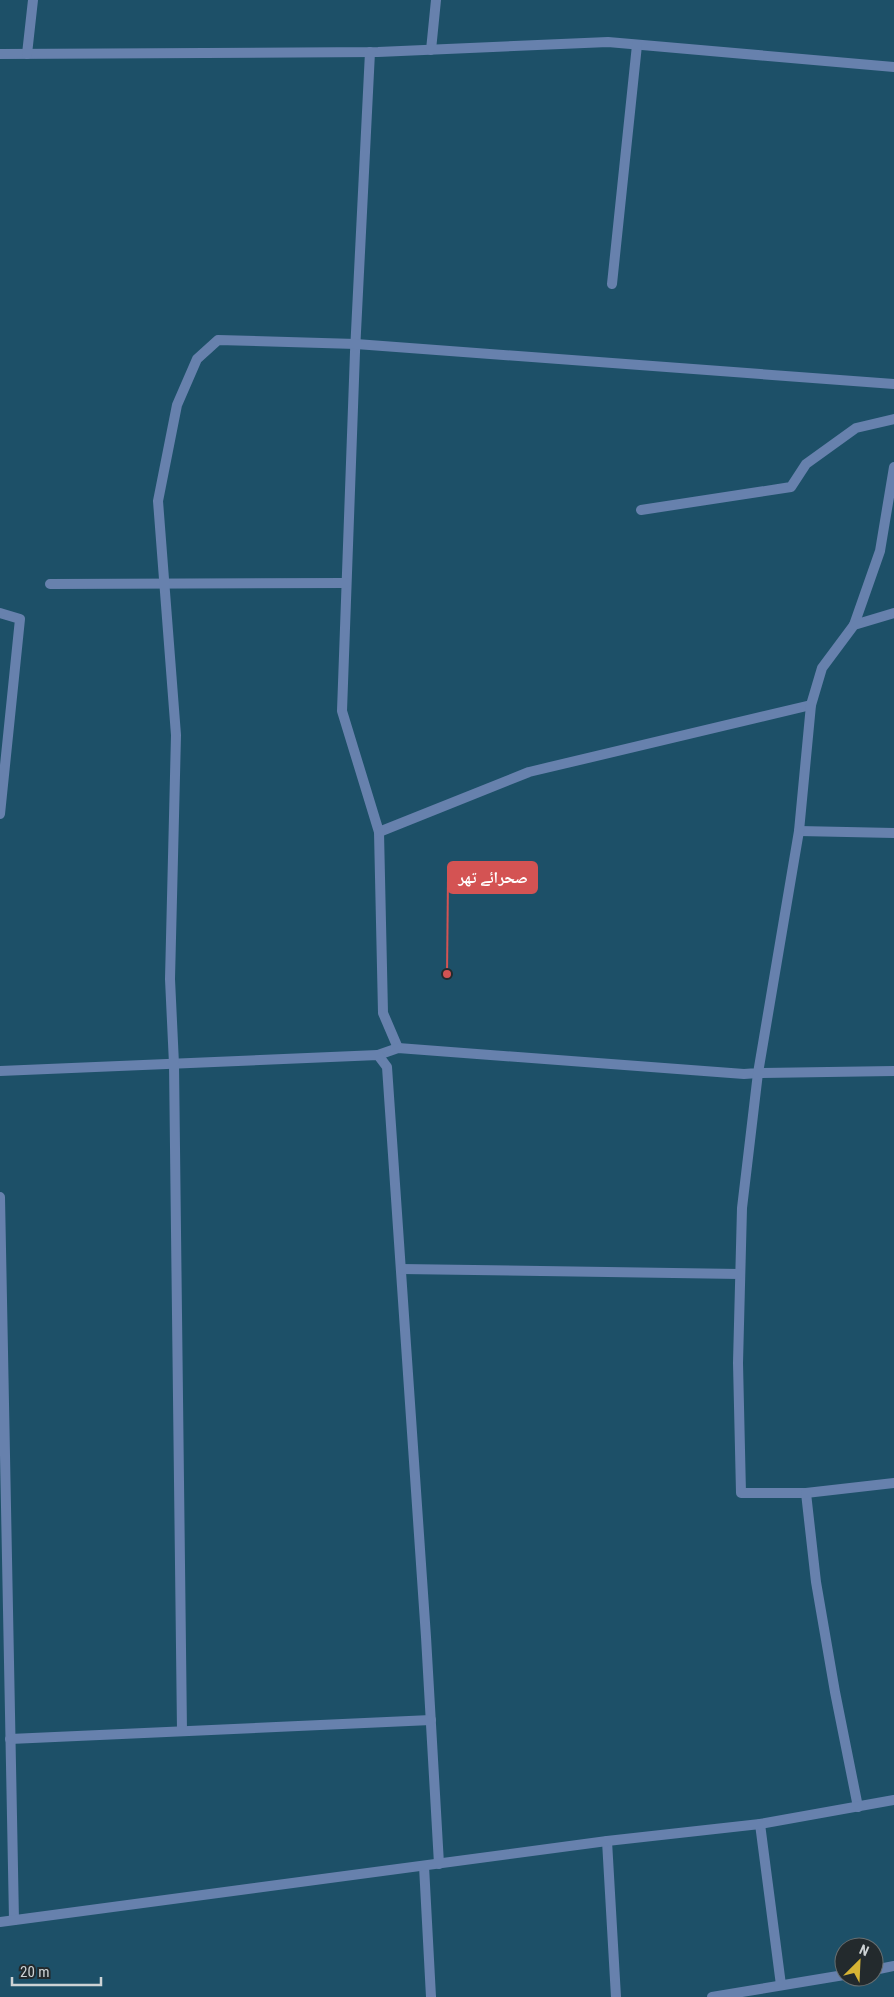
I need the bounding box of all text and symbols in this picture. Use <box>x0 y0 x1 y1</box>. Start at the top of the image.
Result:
callout: صحرائے تھر <box>448 862 537 893</box>
text: صحرائے تھر <box>457 868 528 887</box>
north arrow <box>834 1937 884 1987</box>
text: N <box>857 1941 871 1959</box>
scale bar <box>12 1954 101 1986</box>
text: 20 m <box>20 1963 50 1981</box>

